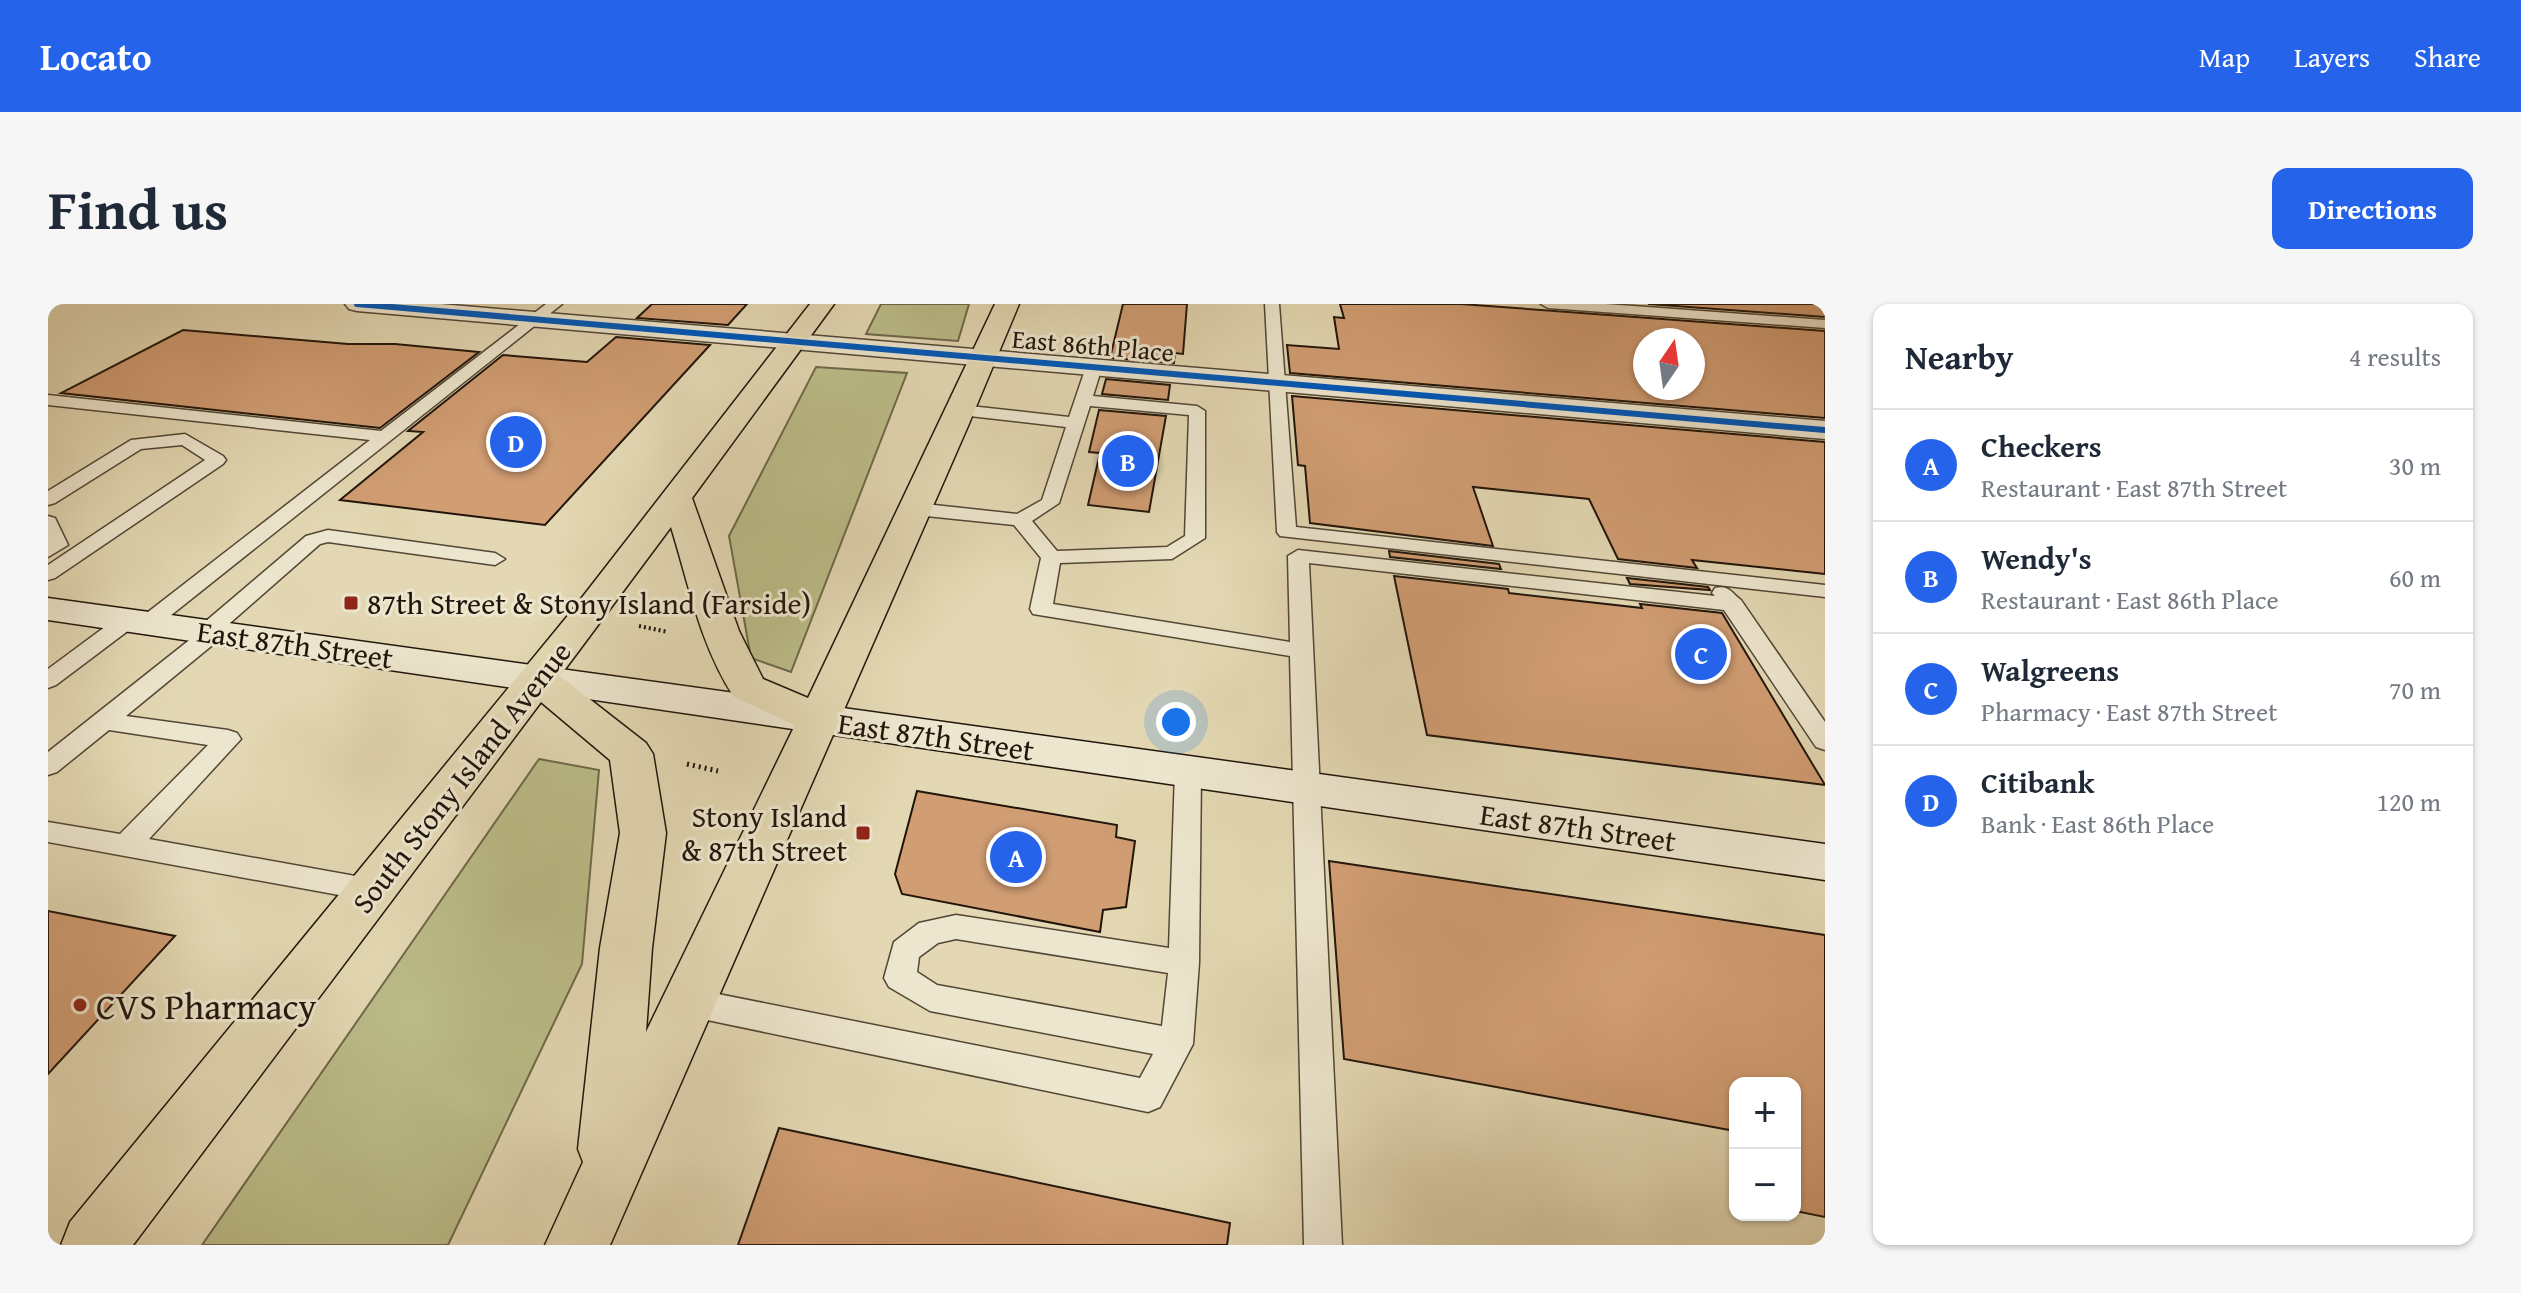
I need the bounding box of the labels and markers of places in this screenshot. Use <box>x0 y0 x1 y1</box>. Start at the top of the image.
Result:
pin: D <box>490 412 542 472</box>
pin: B <box>1102 431 1154 491</box>
place label: 87th Street & Stony Island (Farside) <box>367 581 811 625</box>
marker: 87th Street & Stony Island (Farside) <box>342 594 360 612</box>
pin: C <box>1675 624 1727 684</box>
place label: Stony Island & 87th Street <box>681 794 847 872</box>
marker: Stony Island & 87th Street <box>854 824 872 842</box>
pin: A <box>990 827 1042 887</box>
place label: CVS Pharmacy <box>96 979 316 1032</box>
marker: CVS Pharmacy <box>71 996 89 1014</box>

